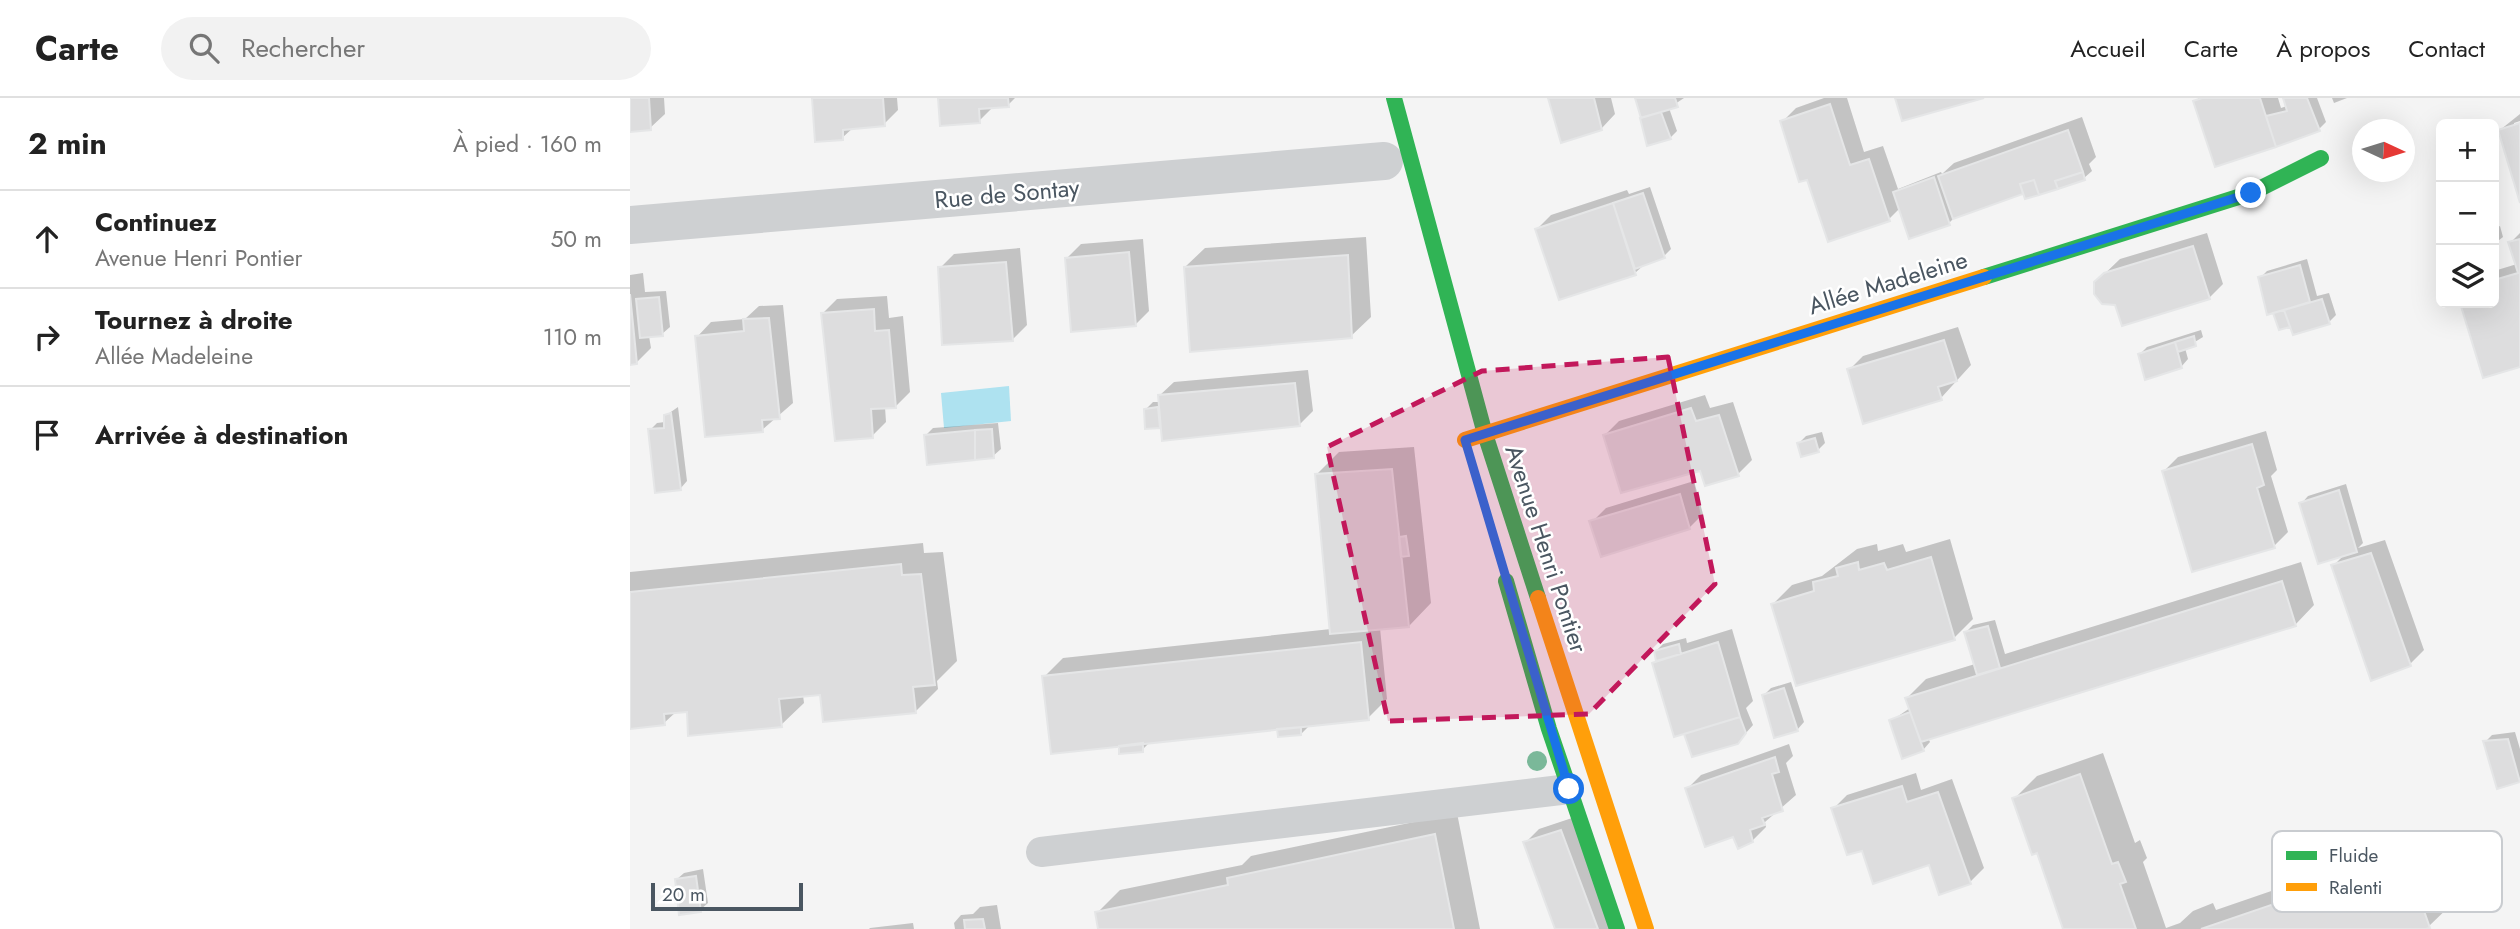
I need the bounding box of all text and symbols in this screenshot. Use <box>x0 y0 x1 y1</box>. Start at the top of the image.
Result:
search box <box>161 17 651 80</box>
text: Carte <box>35 25 119 72</box>
icon: search <box>185 29 223 67</box>
text: Rechercher <box>241 29 365 67</box>
text: Accueil <box>2070 31 2146 66</box>
text: Carte <box>2184 31 2238 66</box>
text: À propos <box>2276 31 2370 66</box>
text: Contact <box>2408 31 2485 66</box>
north arrow <box>2352 119 2415 182</box>
map controls <box>2436 119 2499 308</box>
button: + <box>2436 119 2499 182</box>
text: 2 min <box>28 122 107 165</box>
text: À pied · 160 m <box>453 127 602 161</box>
street label: Rue de Sontay <box>933 170 1081 217</box>
route end <box>2235 177 2266 208</box>
button: − <box>2436 182 2499 245</box>
text: Continuez <box>95 203 217 241</box>
icon: ahead <box>28 220 66 258</box>
text: 50 m <box>550 222 602 256</box>
text: Avenue Henri Pontier <box>95 241 302 275</box>
street label: Allée Madeleine <box>1804 242 1972 323</box>
button: layers <box>2436 245 2499 308</box>
text: Tournez à droite <box>95 301 293 339</box>
icon: right <box>28 318 66 356</box>
text: 110 m <box>543 320 602 354</box>
text: Allée Madeleine <box>95 339 253 373</box>
icon: arrive <box>28 416 66 454</box>
text: Arrivée à destination <box>95 416 348 454</box>
street label: Avenue Henri Pontier <box>1496 440 1597 658</box>
route start <box>1553 773 1584 804</box>
legend <box>2272 831 2502 912</box>
text: Fluide <box>2329 842 2379 869</box>
text: Ralenti <box>2329 874 2382 901</box>
scale bar <box>651 880 803 912</box>
text: 20 m <box>662 881 705 908</box>

